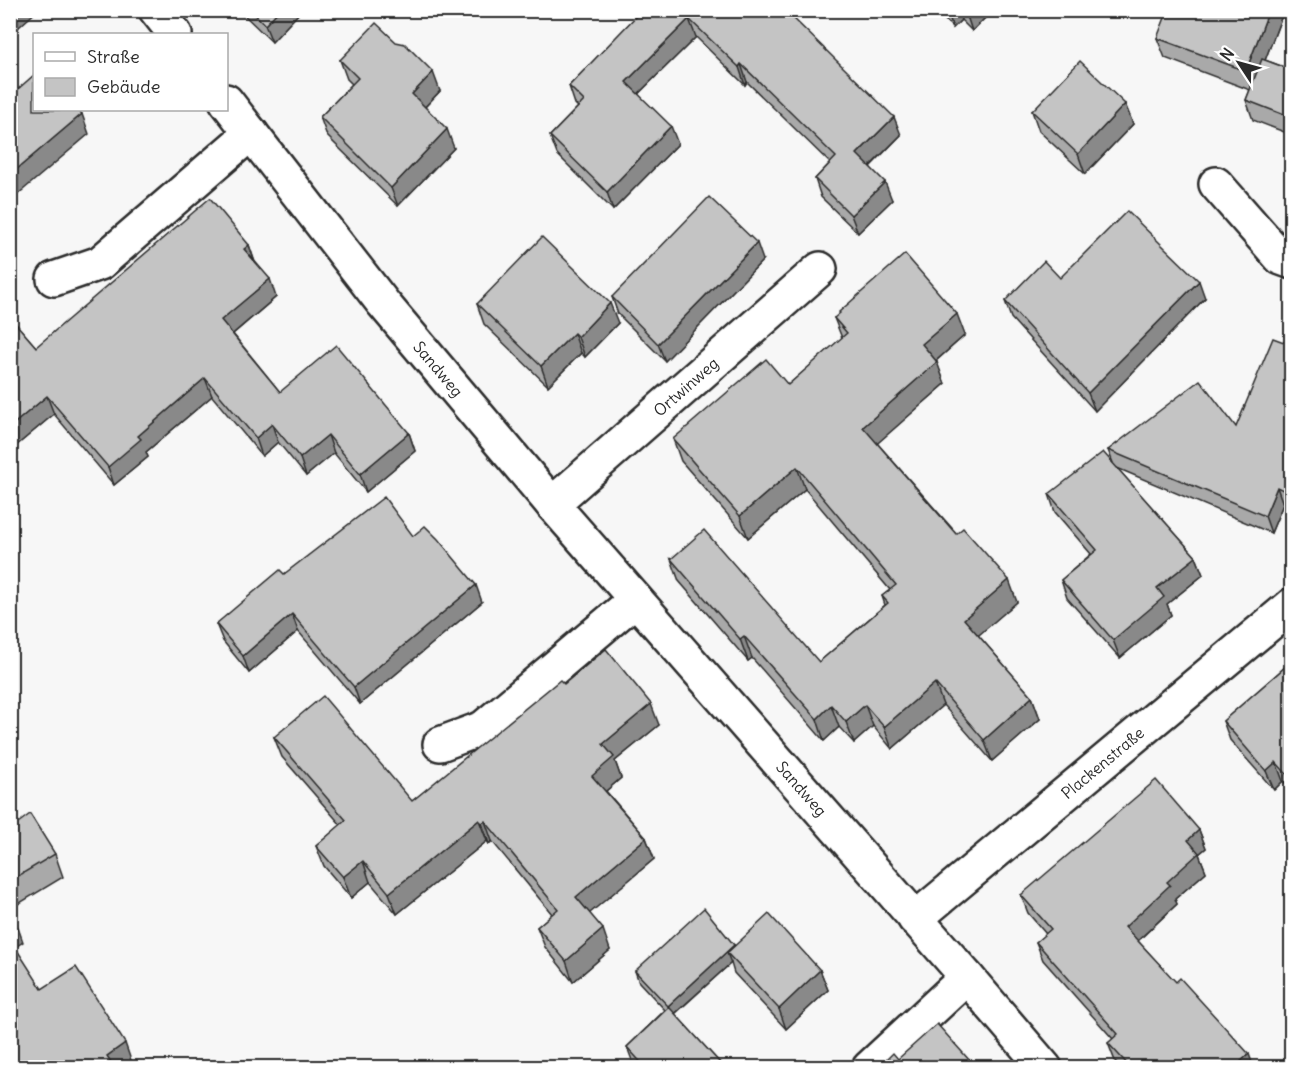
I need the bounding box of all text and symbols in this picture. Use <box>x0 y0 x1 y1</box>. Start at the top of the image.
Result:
legend <box>33 33 228 111</box>
north arrow <box>1209 33 1269 93</box>
text: N <box>1216 44 1238 65</box>
text: Straße <box>87 45 140 68</box>
text: Gebäude <box>87 75 160 98</box>
street label: Sandweg <box>409 337 468 401</box>
street label: Ortwinweg <box>649 353 722 420</box>
street label: Plackenstraße <box>1057 723 1148 803</box>
street label: Sandweg <box>772 757 831 820</box>

